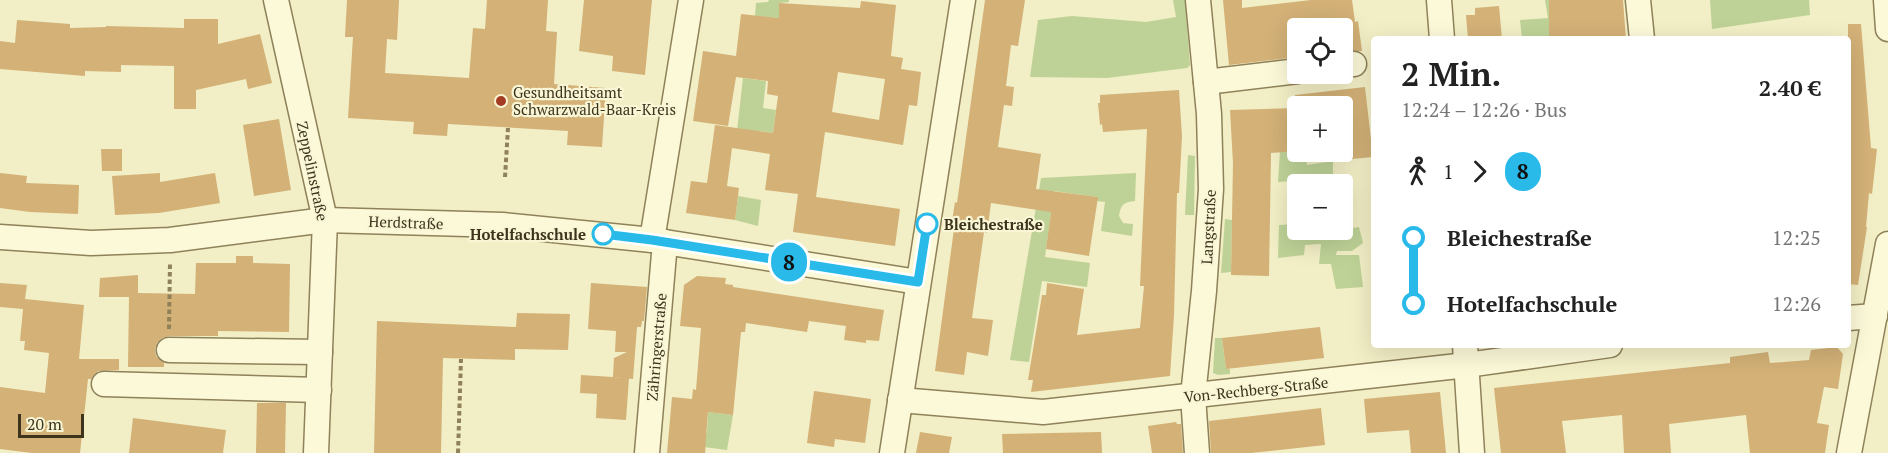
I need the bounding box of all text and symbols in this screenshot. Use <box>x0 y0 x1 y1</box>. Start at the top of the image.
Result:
map controls <box>1287 18 1353 240</box>
button: locate <box>1287 18 1353 84</box>
text: 2 Min. <box>1401 52 1501 95</box>
text: 2.40 € <box>1759 73 1821 102</box>
place label: Gesundheitsamt Schwarzwald-Baar-Kreis <box>513 82 676 119</box>
marker: Gesundheitsamt Schwarzwald-Baar-Kreis <box>494 94 508 108</box>
button: + <box>1287 96 1353 162</box>
text: 12:24 – 12:26 · Bus <box>1401 96 1567 123</box>
street label: Zeppelinstraße <box>293 119 333 223</box>
icon: walk <box>1401 155 1434 188</box>
icon: forward <box>1463 155 1496 188</box>
text: 8 <box>1517 157 1529 185</box>
text: 1 <box>1443 158 1454 185</box>
button: − <box>1287 174 1353 240</box>
street label: Langstraße <box>1196 189 1220 265</box>
street label: Herdstraße <box>368 211 444 233</box>
marker: Bleichestraße <box>916 213 938 235</box>
place label: Bleichestraße <box>944 214 1043 234</box>
marker: Hotelfachschule <box>592 223 614 245</box>
text: Bleichestraße <box>1447 223 1592 252</box>
place label: Hotelfachschule <box>470 224 586 244</box>
text: 12:25 <box>1772 224 1821 251</box>
line badge: 8 <box>770 242 808 282</box>
text: 8 <box>783 248 795 276</box>
text: Hotelfachschule <box>1447 289 1617 318</box>
text: 12:26 <box>1772 290 1821 317</box>
street label: Zähringerstraße <box>641 292 671 402</box>
street label: Von-Rechberg-Straße <box>1183 371 1329 407</box>
scale bar <box>18 411 84 438</box>
text: 20 m <box>27 413 62 435</box>

